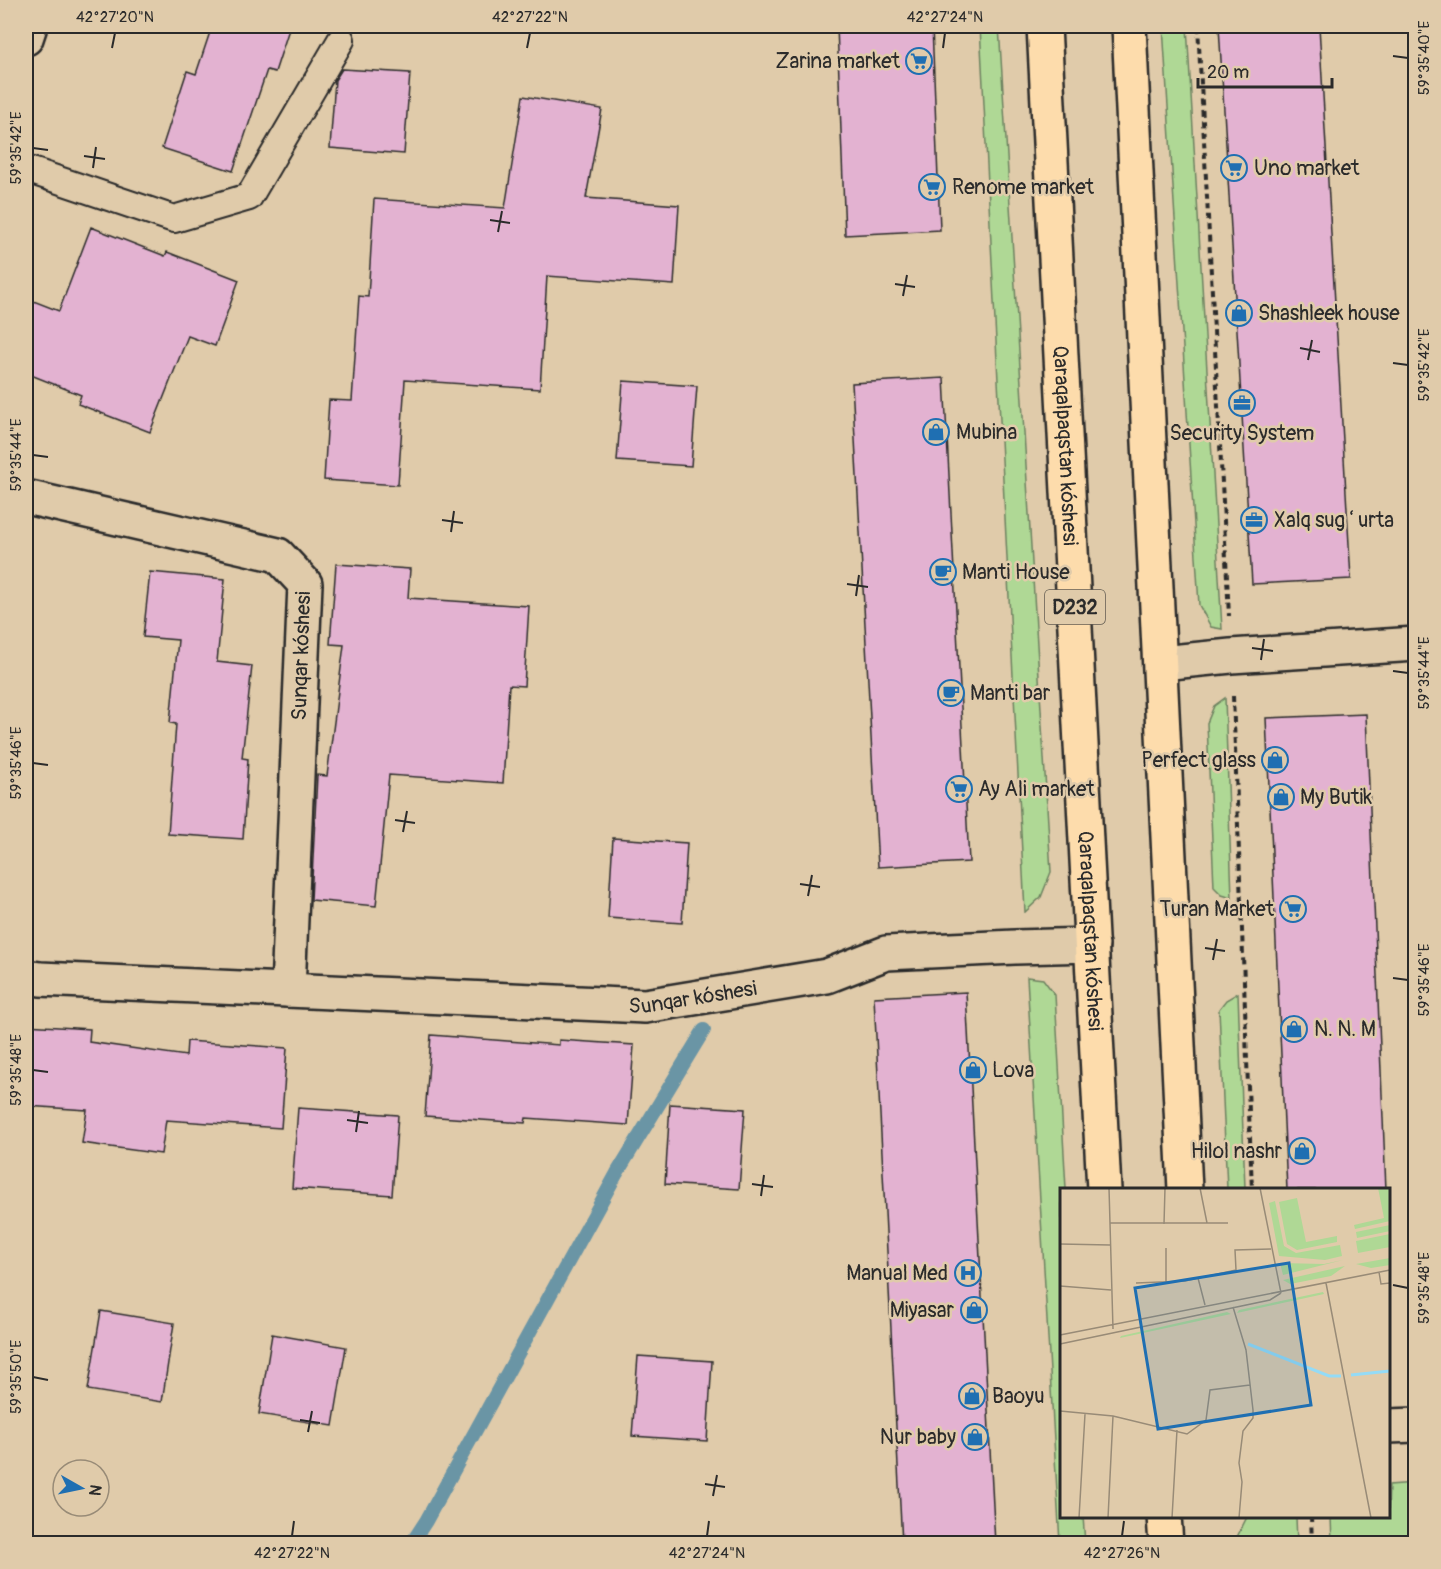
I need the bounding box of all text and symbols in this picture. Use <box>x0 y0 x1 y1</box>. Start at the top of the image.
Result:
text: 42°27'20"N <box>76 8 154 27</box>
text: 42°27'22"N <box>492 8 568 27</box>
text: 42°27'24"N <box>907 8 983 27</box>
text: 59°35'40"E <box>1415 20 1434 95</box>
supermarket icon: Zarina market <box>904 46 934 76</box>
place label: Zarina market <box>775 48 901 75</box>
scale bar <box>1198 51 1332 89</box>
text: 20 m <box>1207 61 1249 84</box>
text: 59°35'42"E <box>7 111 26 184</box>
supermarket icon: Uno market <box>1219 153 1249 183</box>
place label: Uno market <box>1254 155 1360 182</box>
supermarket icon: Renome market <box>917 172 947 202</box>
place label: Renome market <box>952 174 1095 201</box>
shop icon: Shashleek house <box>1224 298 1254 328</box>
place label: Shashleek house <box>1258 300 1400 327</box>
text: 59°35'42"E <box>1415 328 1434 401</box>
street label: Qaraqalpaqstan kóshesi <box>1046 345 1084 547</box>
office icon: Security System <box>1227 388 1257 418</box>
shop icon: Mubina <box>921 417 951 447</box>
text: 59°35'44"E <box>7 418 26 492</box>
place label: Mubina <box>956 419 1017 446</box>
place label: Security System <box>1170 420 1314 447</box>
office icon: Xalq sugʻurta <box>1239 505 1269 535</box>
place label: Xalq sugʻurta <box>1274 507 1394 534</box>
cafe icon: Manti House <box>928 557 958 587</box>
place label: Manti House <box>962 559 1070 586</box>
road number: D232 <box>1045 590 1105 624</box>
street label: Sunqar kóshesi <box>286 591 317 721</box>
text: 59°35'44"E <box>1415 636 1434 710</box>
cafe icon: Manti bar <box>936 678 966 708</box>
place label: Manti bar <box>970 680 1051 707</box>
text: 59°35'46"E <box>7 726 26 800</box>
shop icon: Perfect glass <box>1260 745 1290 775</box>
place label: Perfect glass <box>1141 747 1257 774</box>
supermarket icon: Ay Ali market <box>944 774 974 804</box>
place label: Ay Ali market <box>978 776 1095 803</box>
shop icon: My Butik <box>1266 782 1296 812</box>
place label: My Butik <box>1300 784 1372 811</box>
street label: Qaraqalpaqstan kóshesi <box>1071 830 1109 1032</box>
supermarket icon: Turan Market <box>1278 894 1308 924</box>
place label: Turan Market <box>1159 896 1275 923</box>
text: 59°35'46"E <box>1415 943 1434 1017</box>
street label: Sunqar kóshesi <box>628 975 759 1020</box>
shop icon: N. N. M <box>1279 1014 1309 1044</box>
place label: N. N. M <box>1314 1016 1376 1043</box>
text: 59°35'48"E <box>7 1034 26 1106</box>
shop icon: Lova <box>958 1055 988 1085</box>
place label: Lova <box>992 1057 1034 1084</box>
shop icon: Hilol nashr <box>1287 1136 1317 1166</box>
place label: Hilol nashr <box>1191 1138 1282 1165</box>
inset map <box>1060 1188 1390 1518</box>
text: 59°35'48"E <box>1415 1252 1434 1324</box>
hospital icon: Manual Med <box>953 1258 983 1288</box>
place label: Manual Med <box>846 1260 948 1287</box>
shop icon: Miyasar <box>959 1295 989 1325</box>
place label: Miyasar <box>890 1297 954 1324</box>
text: 59°35'50"E <box>7 1340 26 1414</box>
shop icon: Baoyu <box>957 1381 987 1411</box>
place label: Baoyu <box>992 1383 1044 1410</box>
shop icon: Nur baby <box>960 1422 990 1452</box>
place label: Nur baby <box>880 1424 956 1451</box>
north arrow <box>51 1458 111 1518</box>
text: N <box>84 1483 106 1497</box>
text: 42°27'22"N <box>254 1544 330 1563</box>
text: 42°27'24"N <box>669 1544 745 1563</box>
text: 42°27'26"N <box>1084 1544 1160 1563</box>

